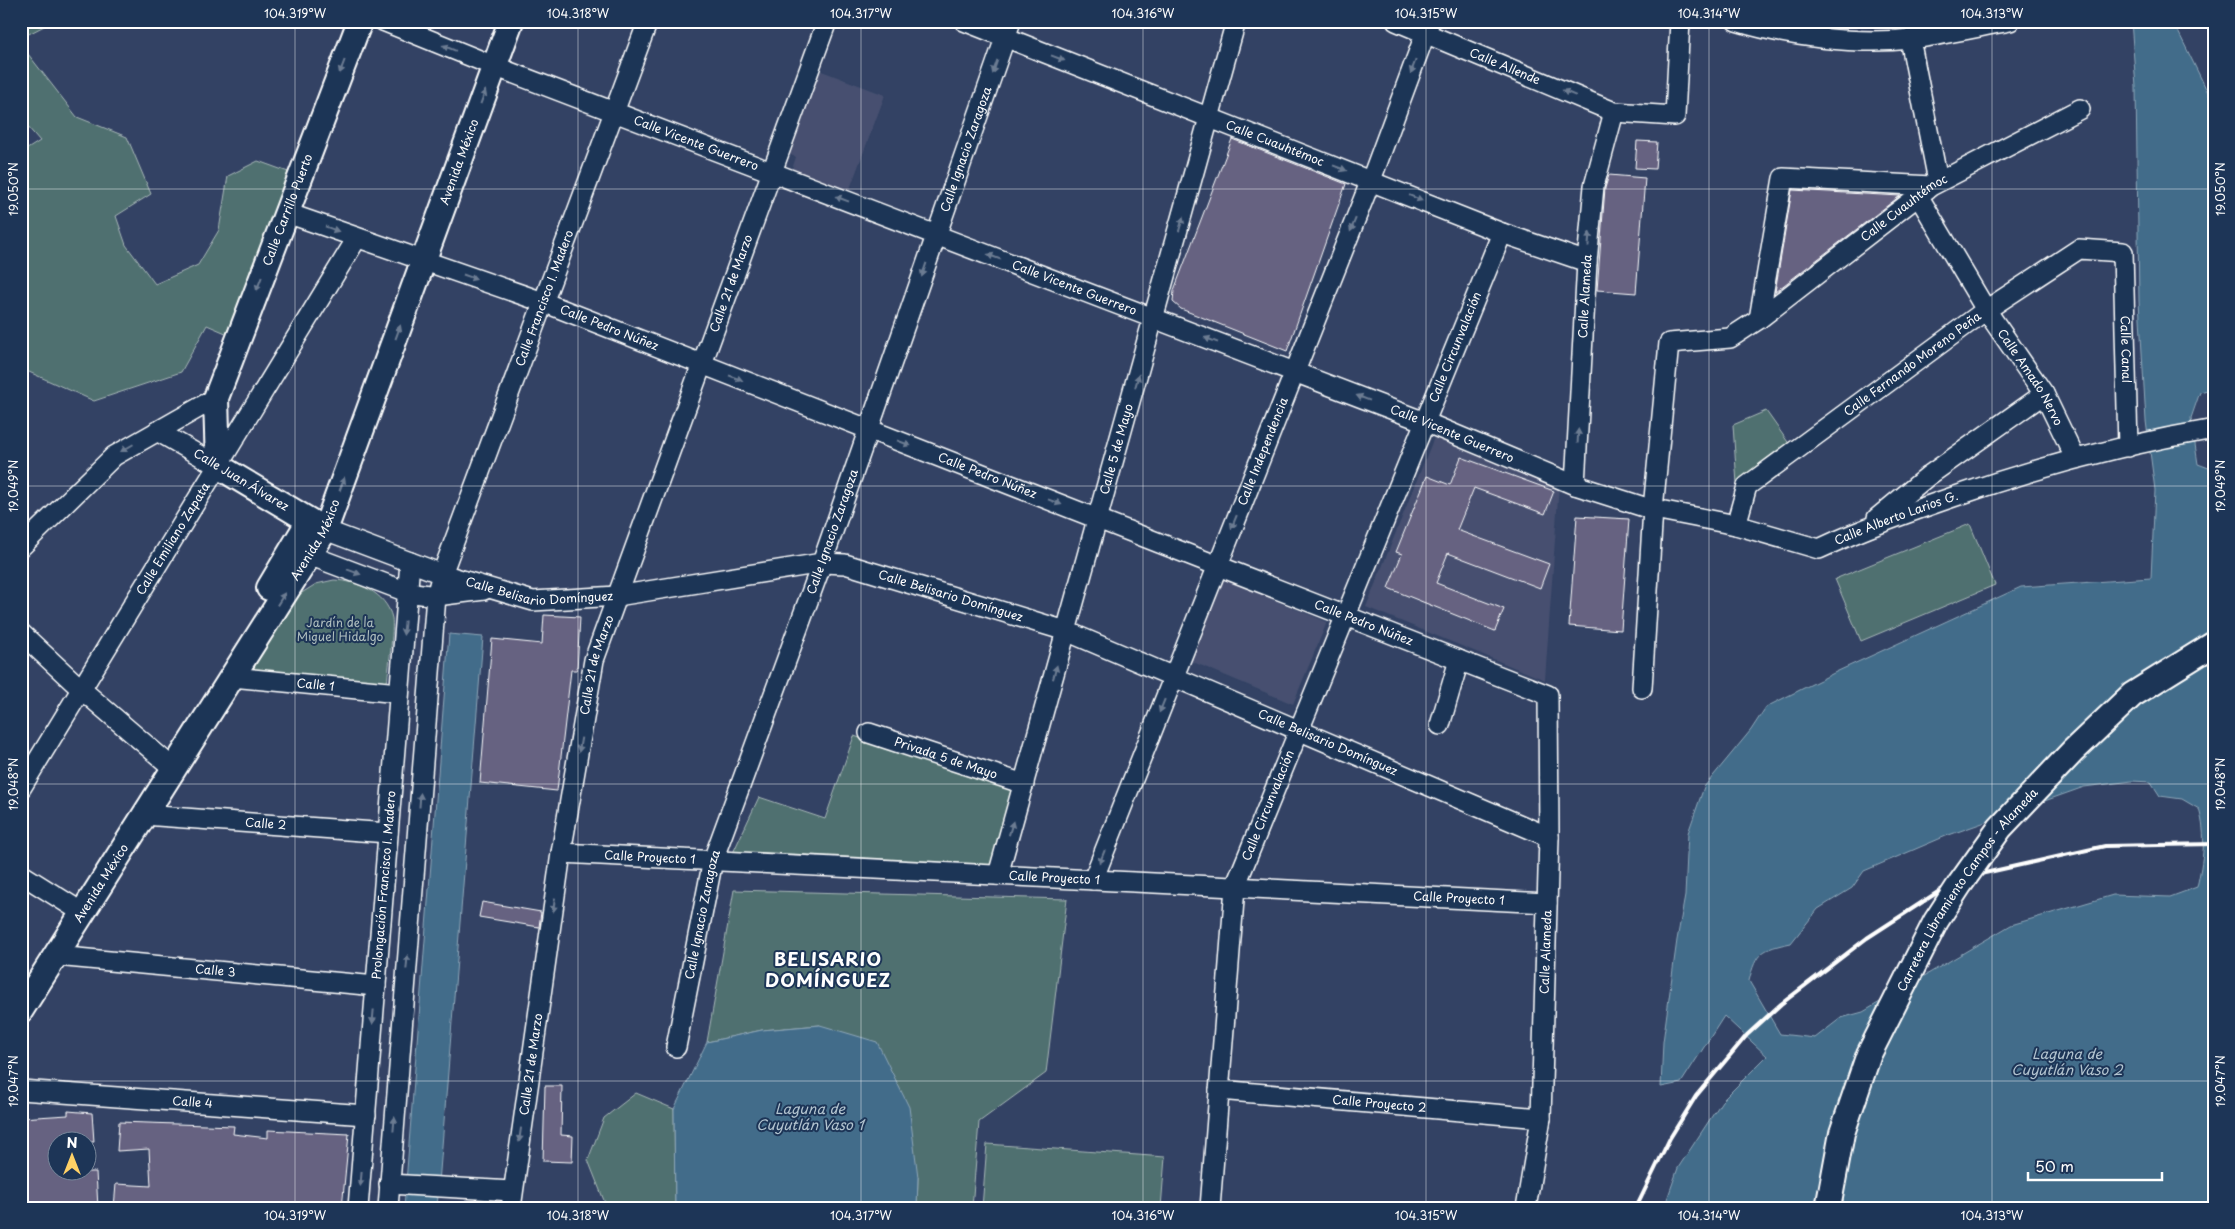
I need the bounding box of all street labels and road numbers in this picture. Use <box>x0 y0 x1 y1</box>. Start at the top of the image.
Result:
street label: Calle Allende <box>1467 43 1544 89</box>
street label: Calle Ignacio Zaragoza <box>935 84 996 214</box>
street label: Calle Vicente Guerrero <box>631 110 762 174</box>
street label: Calle Cuauhtémoc <box>1223 115 1327 170</box>
street label: Avenida México <box>435 116 483 207</box>
street label: Calle Carrillo Puerto <box>257 151 317 268</box>
street label: Calle Cuauhtémoc <box>1856 169 1951 245</box>
street label: Calle Francisco I. Madero <box>510 227 578 369</box>
street label: Calle 21 de Marzo <box>704 232 756 335</box>
street label: Calle Alameda <box>1573 253 1596 339</box>
street label: Calle Vicente Guerrero <box>1010 255 1140 319</box>
street label: Calle Circunvalación <box>1424 289 1485 405</box>
street label: Calle Pedro Núñez <box>557 299 662 354</box>
street label: Calle Fernando Moreno Peña <box>1839 306 1985 420</box>
street label: Calle Canal <box>2117 316 2136 383</box>
street label: Calle Amado Nervo <box>1994 325 2068 429</box>
street label: Calle Independencia <box>1233 394 1292 508</box>
street label: Calle Vicente Guerrero <box>1388 400 1517 467</box>
street label: Calle 5 de Mayo <box>1094 401 1137 496</box>
street label: Calle Juan Álvarez <box>190 444 293 515</box>
street label: Calle Pedro Núñez <box>936 447 1040 502</box>
street label: Calle Ignacio Zaragoza <box>801 466 862 597</box>
street label: Calle Emiliano Zapata <box>131 478 214 598</box>
street label: Calle Alberto Larios G. <box>1831 486 1960 549</box>
street label: Avenida México <box>285 496 344 584</box>
street label: Calle Belisario Domínguez <box>876 565 1025 625</box>
street label: Calle Belisario Domínguez <box>464 572 614 610</box>
street label: Calle Pedro Núñez <box>1312 594 1416 649</box>
street label: Calle 21 de Marzo <box>575 612 618 716</box>
street label: Calle 1 <box>296 673 335 695</box>
street label: Calle Belisario Domínguez <box>1255 704 1401 779</box>
street label: Privada 5 de Mayo <box>892 732 1000 783</box>
street label: Calle Circunvalación <box>1237 747 1298 863</box>
street label: Carretera Libramiento Campos - Alameda <box>1892 783 2042 994</box>
street label: Prolongación Francisco I. Madero <box>366 790 400 980</box>
street label: Calle 2 <box>245 812 287 833</box>
street label: Avenida México <box>69 840 132 926</box>
street label: Calle Proyecto 1 <box>604 845 696 868</box>
street label: Calle Ignacio Zaragoza <box>680 847 724 981</box>
street label: Calle Proyecto 1 <box>1008 866 1101 888</box>
street label: Calle Proyecto 1 <box>1413 886 1505 909</box>
street label: Calle Alameda <box>1535 909 1555 994</box>
street label: Calle 3 <box>194 959 237 981</box>
street label: Calle 21 de Marzo <box>514 1012 546 1116</box>
street label: Calle Proyecto 2 <box>1332 1090 1427 1116</box>
street label: Calle 4 <box>172 1091 214 1112</box>

